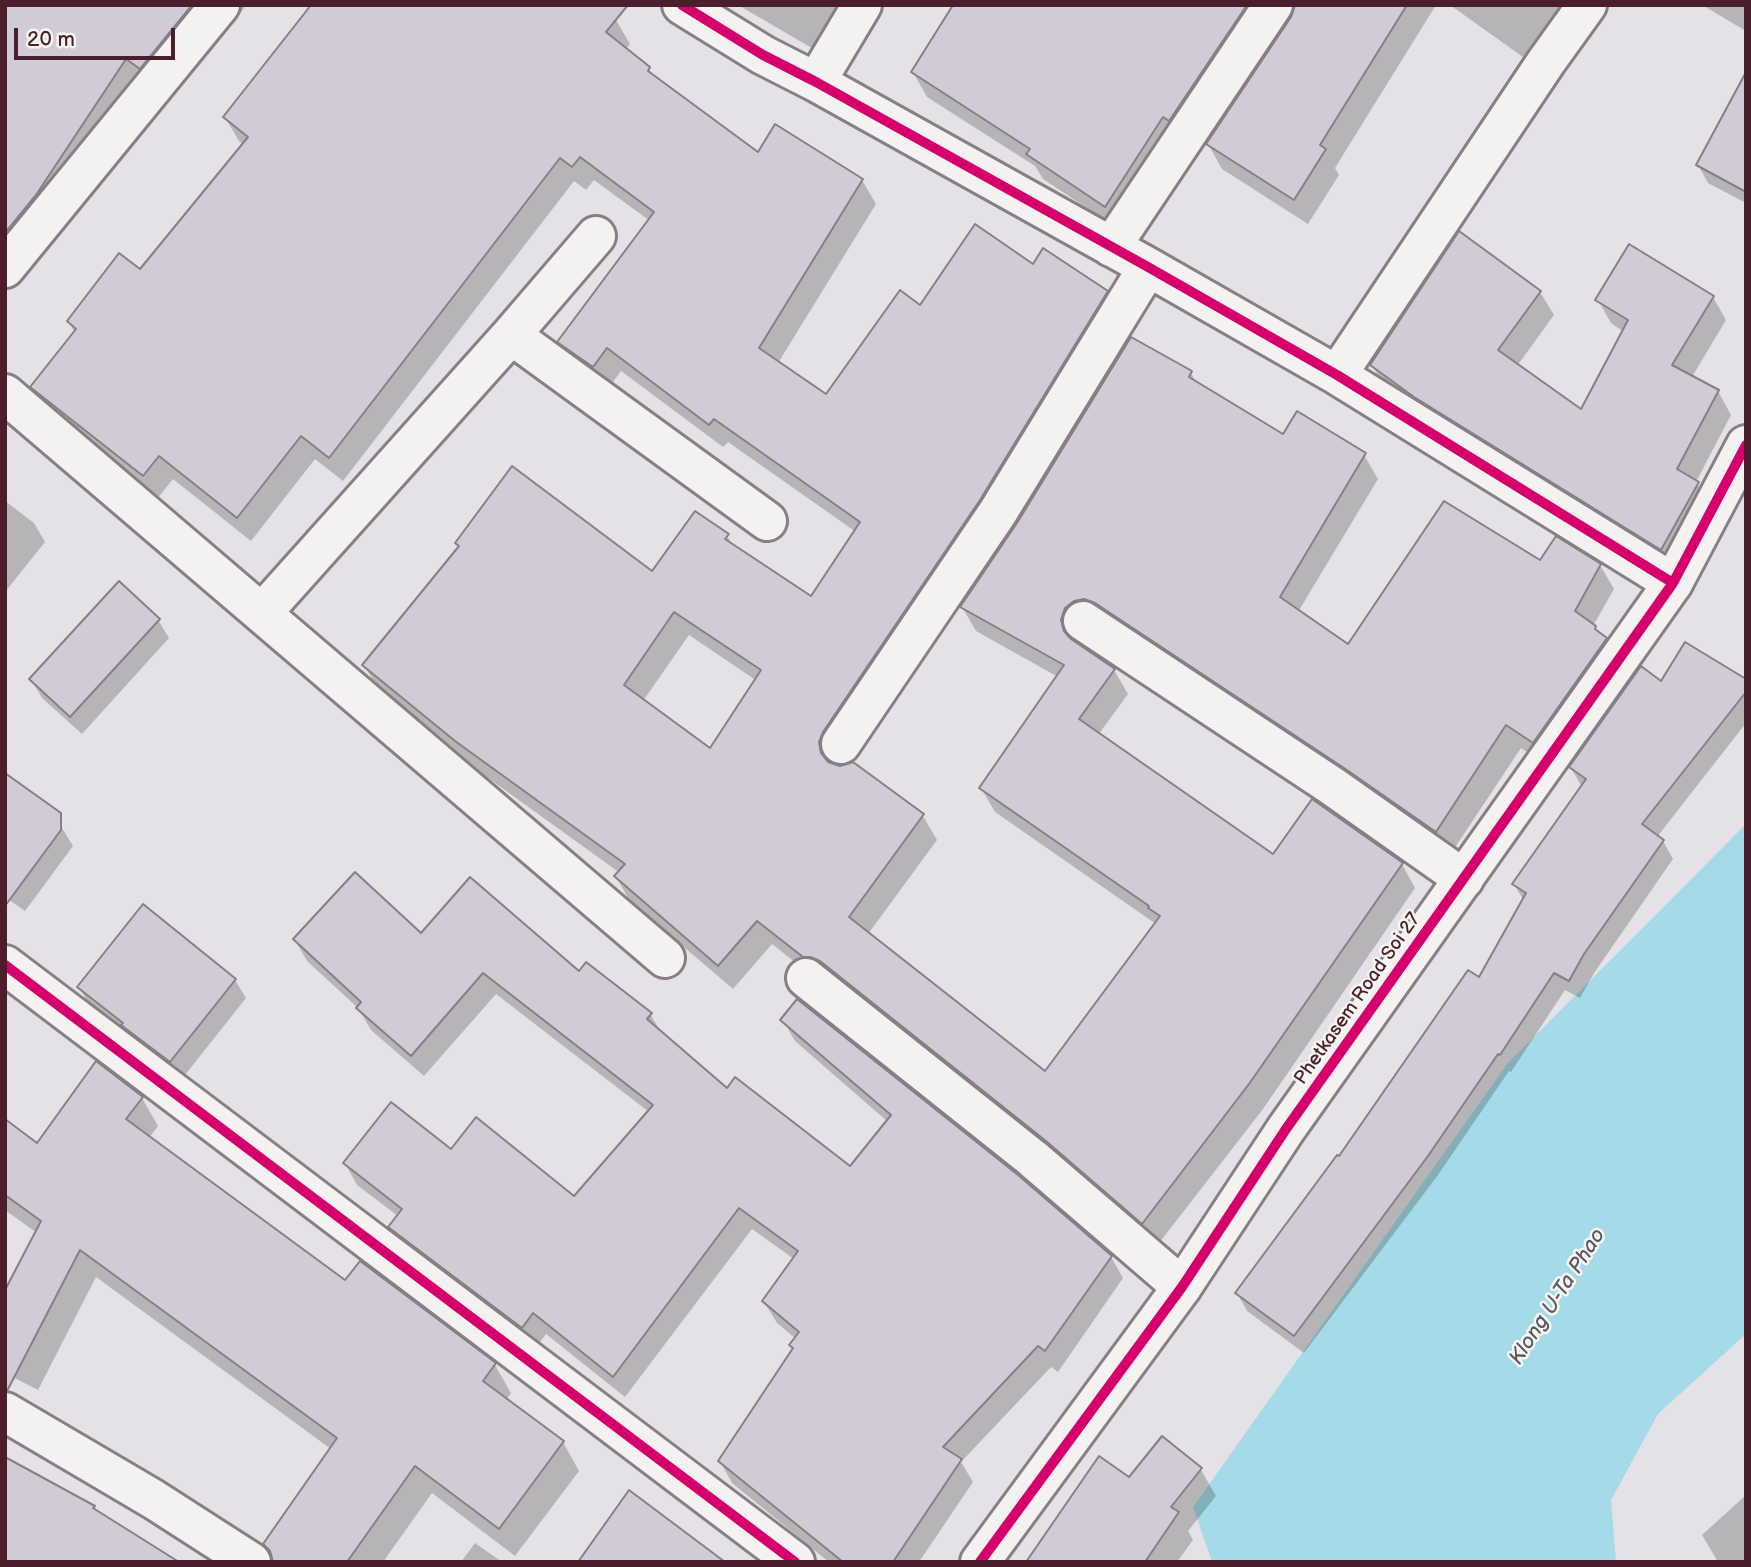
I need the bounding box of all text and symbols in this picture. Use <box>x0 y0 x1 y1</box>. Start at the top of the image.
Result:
scale bar <box>18 14 178 58</box>
text: 20 m <box>27 27 75 52</box>
street label: Phetkasem Road Soi 27 <box>1290 909 1426 1089</box>
water label: Klong U-Ta Phao <box>1505 1224 1611 1370</box>

